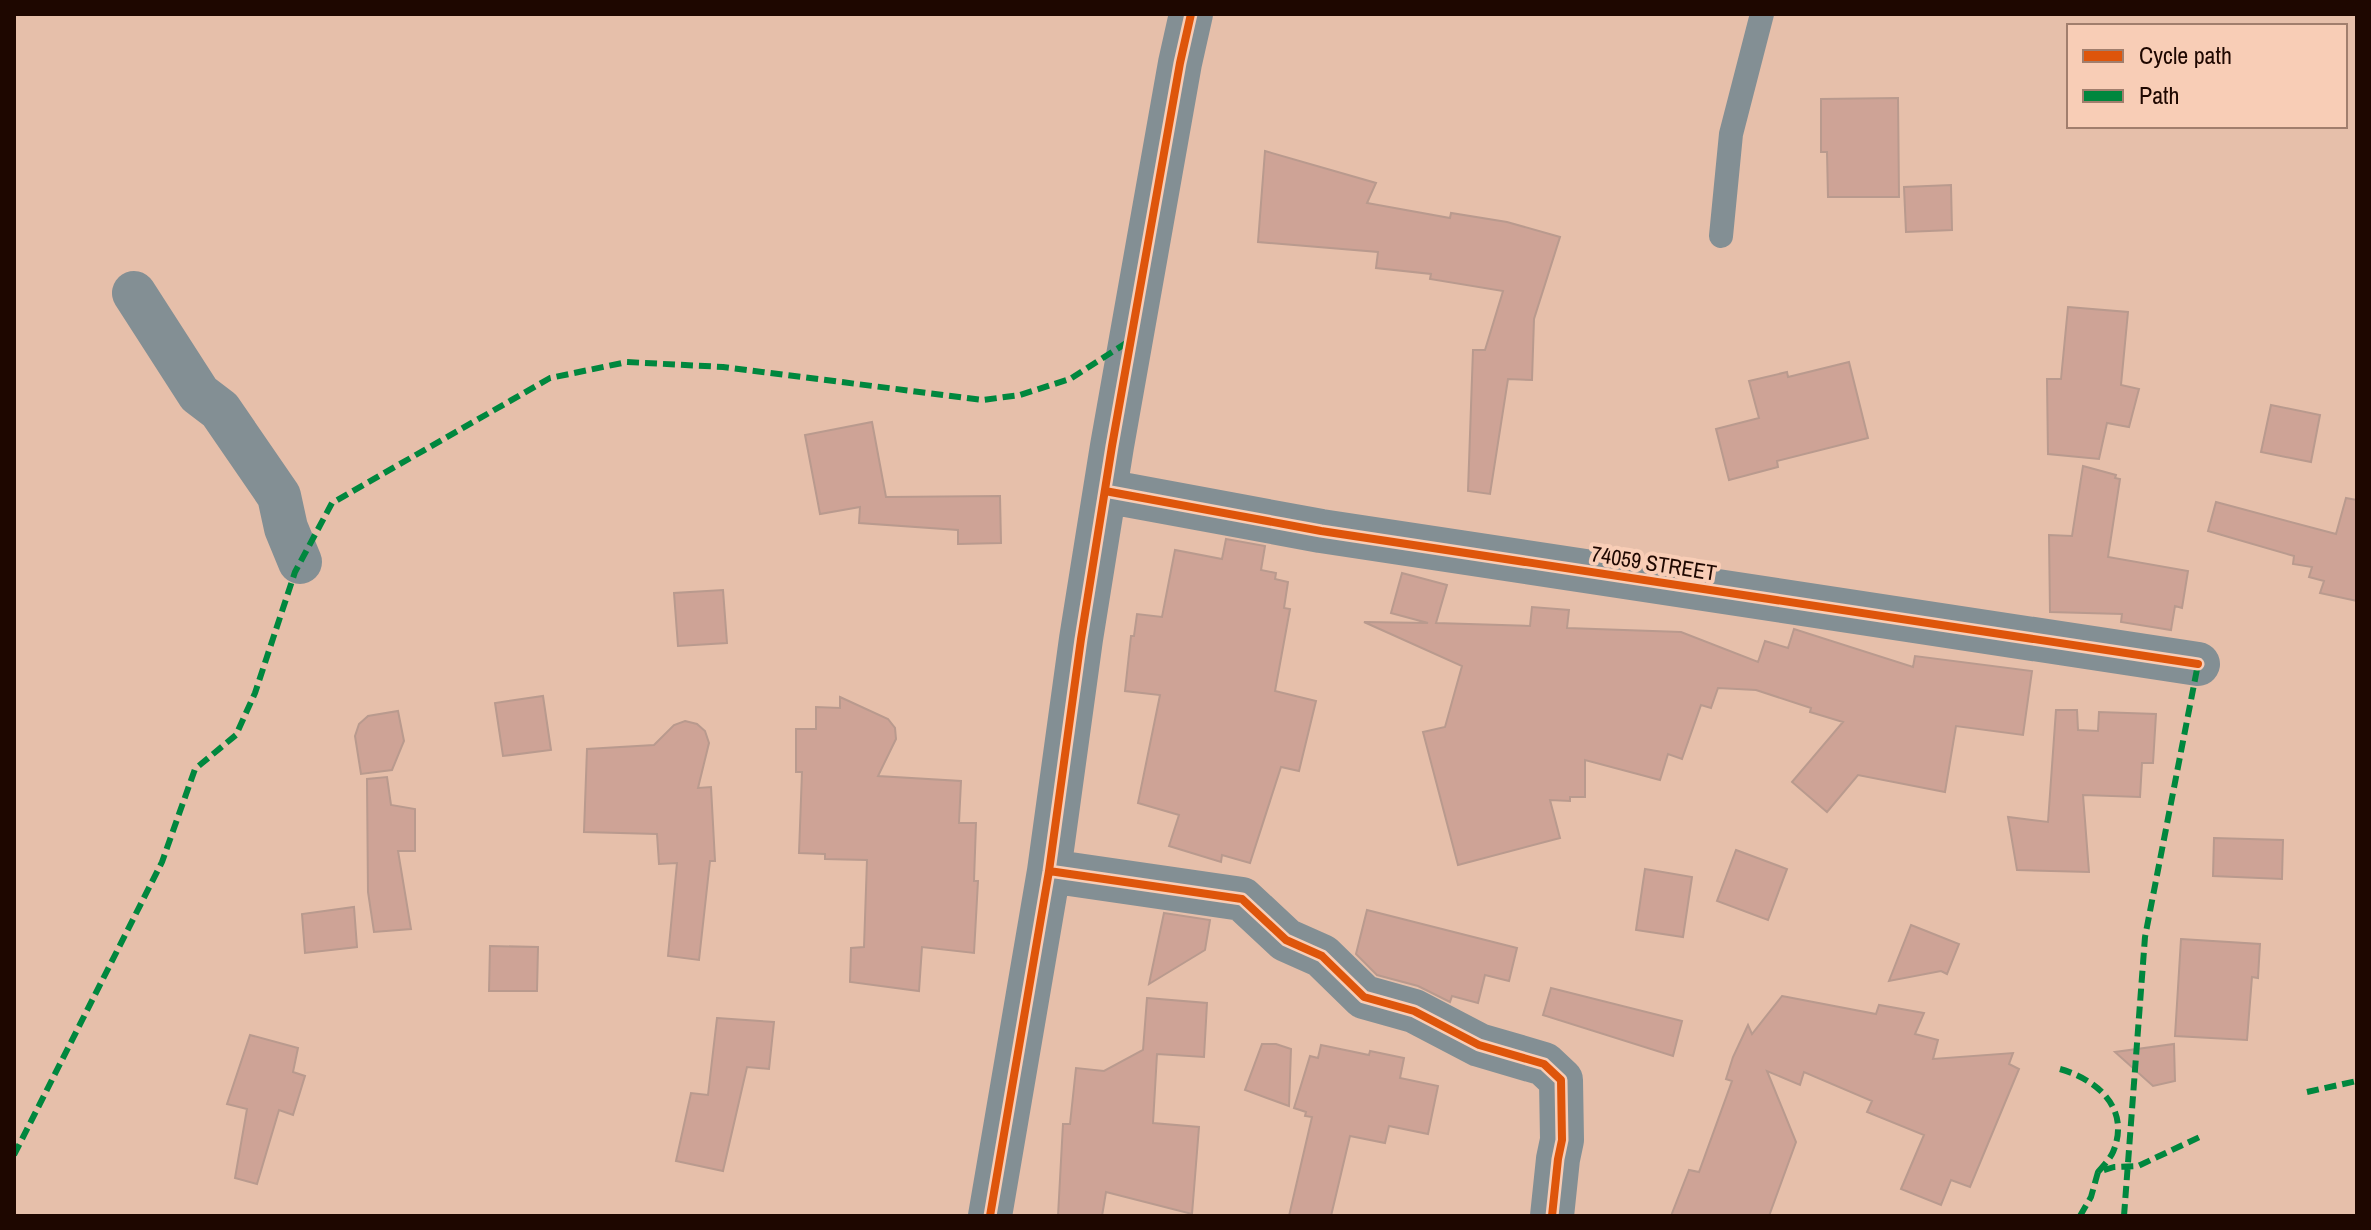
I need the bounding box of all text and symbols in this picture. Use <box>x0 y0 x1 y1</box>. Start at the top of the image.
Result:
legend <box>2067 24 2347 128</box>
text: Cycle path <box>2139 39 2232 71</box>
text: Path <box>2139 79 2180 111</box>
street label: 74059 STREET <box>1589 538 1719 588</box>

